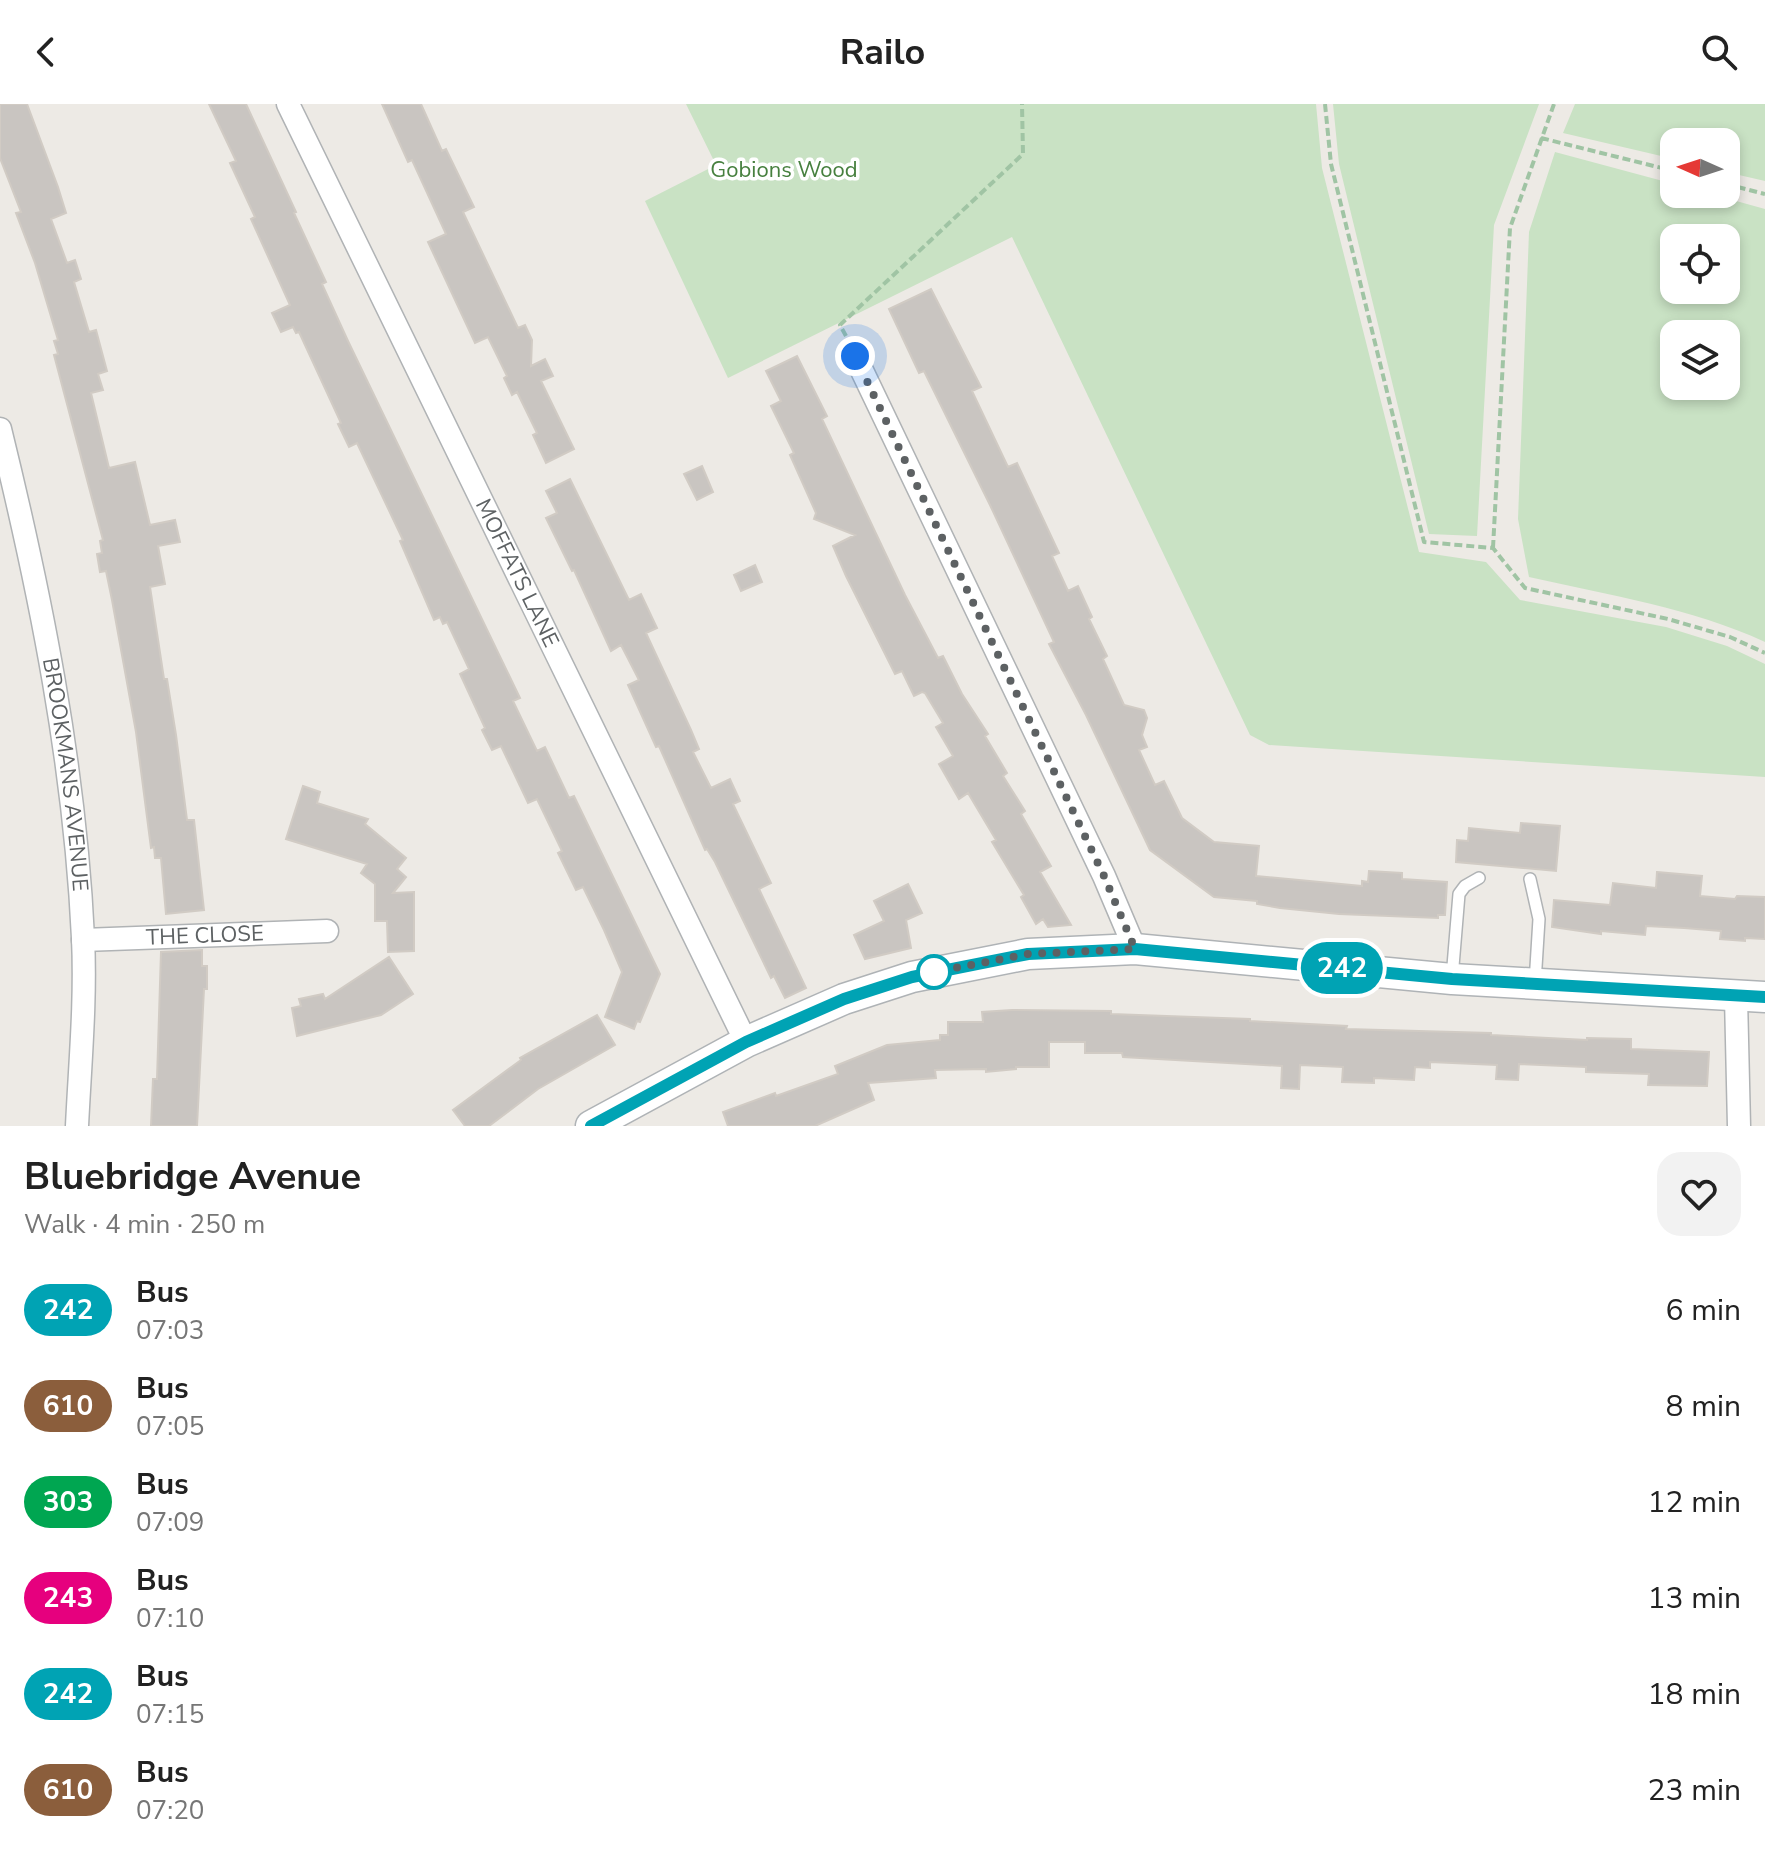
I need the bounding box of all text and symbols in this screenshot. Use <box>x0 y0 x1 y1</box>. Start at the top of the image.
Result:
text: Railo <box>840 28 925 77</box>
icon: back <box>24 30 68 74</box>
icon: search <box>1697 30 1741 74</box>
north arrow <box>1660 128 1740 208</box>
map controls <box>1660 128 1740 400</box>
park label: Gobions Wood <box>710 155 858 185</box>
button: locate <box>1660 224 1740 304</box>
button: layers <box>1660 320 1740 400</box>
your location <box>835 336 875 376</box>
street label: MOFFATS LANE <box>468 494 566 652</box>
street label: BROOKMANS AVENUE <box>35 655 95 892</box>
street label: THE CLOSE <box>146 918 264 953</box>
line badge: 242 <box>1296 942 1388 994</box>
text: 242 <box>1317 949 1367 987</box>
unlabelled marker <box>917 955 951 989</box>
text: Bluebridge Avenue <box>24 1151 361 1202</box>
button: heart <box>1657 1152 1741 1236</box>
text: Walk · 4 min · 250 m <box>24 1207 265 1242</box>
text: Bus <box>136 1272 189 1313</box>
text: 6 min <box>1666 1290 1741 1331</box>
text: 242 <box>43 1291 93 1329</box>
text: 07:03 <box>136 1313 204 1348</box>
text: Bus <box>136 1368 189 1409</box>
text: 8 min <box>1666 1386 1741 1427</box>
text: 610 <box>43 1387 93 1425</box>
text: 07:05 <box>136 1409 204 1444</box>
text: Bus <box>136 1464 189 1505</box>
text: 12 min <box>1648 1482 1741 1523</box>
text: 303 <box>43 1483 93 1521</box>
text: 07:09 <box>136 1505 204 1540</box>
text: Bus <box>136 1560 189 1601</box>
text: 13 min <box>1648 1578 1741 1619</box>
text: 243 <box>43 1579 93 1617</box>
text: 07:10 <box>136 1601 204 1636</box>
text: Bus <box>136 1656 189 1697</box>
text: 18 min <box>1648 1674 1741 1715</box>
text: 242 <box>43 1675 93 1713</box>
text: 07:15 <box>136 1697 204 1732</box>
text: Bus <box>136 1752 189 1793</box>
text: 23 min <box>1648 1770 1741 1811</box>
text: 610 <box>43 1771 93 1809</box>
text: 07:20 <box>136 1793 204 1828</box>

